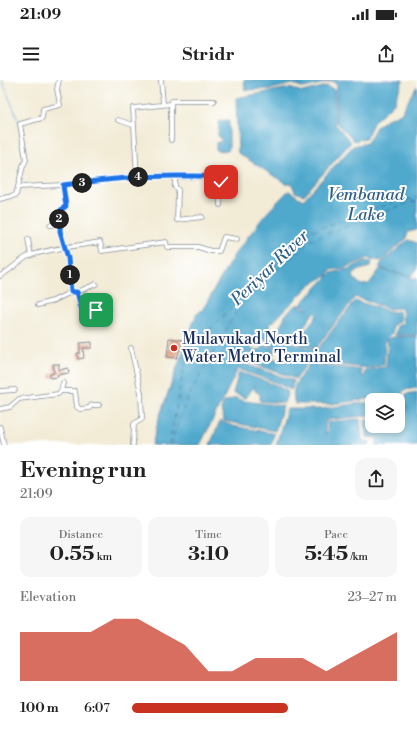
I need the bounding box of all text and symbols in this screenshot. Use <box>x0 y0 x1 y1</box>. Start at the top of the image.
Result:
text: 21:09 <box>20 5 61 24</box>
icon: menu <box>20 43 42 65</box>
text: Stridr <box>182 43 235 66</box>
icon: share <box>375 43 397 65</box>
pin <box>204 165 238 199</box>
pin: 4 <box>128 167 148 187</box>
text: 4 <box>134 170 142 184</box>
icon: check <box>210 171 232 193</box>
pin: 3 <box>72 173 92 193</box>
text: 3 <box>79 176 85 190</box>
water label: Vembanad Lake <box>328 184 406 226</box>
pin: 2 <box>49 209 69 229</box>
text: 2 <box>56 212 62 226</box>
water label: Periyar River <box>226 225 314 311</box>
pin: 1 <box>60 265 80 285</box>
text: 1 <box>67 268 73 282</box>
pin <box>79 293 113 327</box>
icon: arrive <box>85 299 107 321</box>
place label: Mulavukad North Water Metro Terminal <box>181 329 341 367</box>
marker: Mulavukad North Water Metro Terminal <box>169 343 179 353</box>
map controls <box>365 393 405 433</box>
button: layers <box>365 393 405 433</box>
text: Evening run <box>20 457 146 484</box>
button: share <box>355 458 397 500</box>
text: 21:09 <box>20 486 53 502</box>
text: Distance <box>59 528 103 542</box>
text: Time <box>195 528 222 542</box>
text: Pace <box>324 528 348 542</box>
text: 0.55 <box>50 542 94 567</box>
text: 3:10 <box>188 542 229 567</box>
text: 5:45 <box>304 542 348 567</box>
text: km <box>94 550 112 564</box>
text: /km <box>348 550 368 564</box>
text: Elevation <box>20 589 76 605</box>
text: 23–27 m <box>347 589 397 605</box>
text: 100 m <box>20 700 59 716</box>
text: 6:07 <box>84 700 110 716</box>

